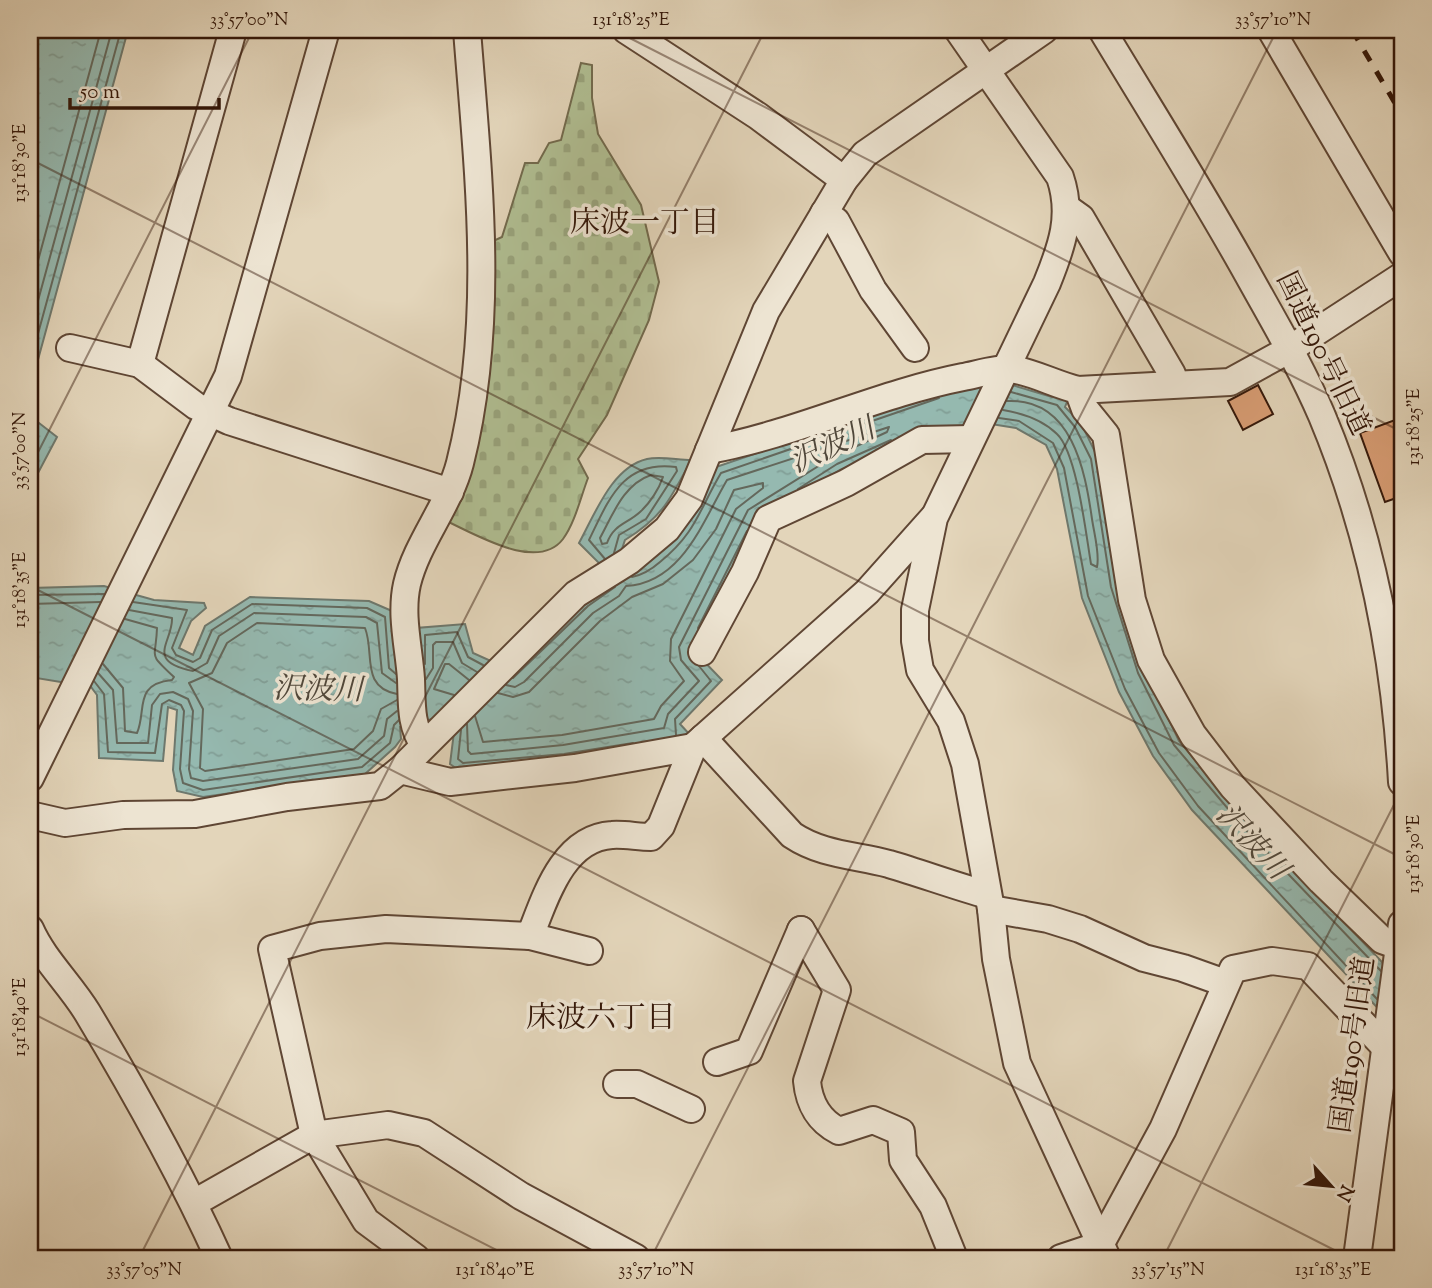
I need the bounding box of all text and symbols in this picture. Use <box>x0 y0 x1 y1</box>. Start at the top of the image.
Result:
text: 33°57'00"N <box>210 8 288 34</box>
text: 131°18'25"E <box>592 8 670 34</box>
text: 33°57'10"N <box>1235 8 1311 34</box>
scale bar <box>70 66 219 110</box>
text: 50 m <box>79 78 120 108</box>
text: 131°18'30"E <box>8 123 34 202</box>
district label: 床波一丁目 <box>570 203 720 246</box>
street label: 国道190号旧道 <box>1265 265 1379 443</box>
text: 131°18'25"E <box>1402 388 1428 466</box>
water label: 沢波川 <box>783 407 886 486</box>
text: 33°57'00"N <box>8 412 34 490</box>
text: 131°18'35"E <box>8 552 34 628</box>
water label: 沢波川 <box>273 669 366 713</box>
water label: 沢波川 <box>1205 795 1299 893</box>
text: 131°18'30"E <box>1402 814 1428 893</box>
street label: 国道190号旧道 <box>1322 954 1386 1136</box>
text: 131°18'40"E <box>8 977 34 1056</box>
district label: 床波六丁目 <box>526 998 676 1041</box>
north arrow <box>1296 1152 1366 1222</box>
text: N <box>1328 1180 1359 1205</box>
text: 33°57'05"N <box>106 1258 182 1284</box>
text: 131°18'40"E <box>456 1258 535 1284</box>
text: 33°57'10"N <box>618 1258 694 1284</box>
text: 33°57'15"N <box>1131 1258 1205 1284</box>
text: 131°18'35"E <box>1295 1258 1371 1284</box>

